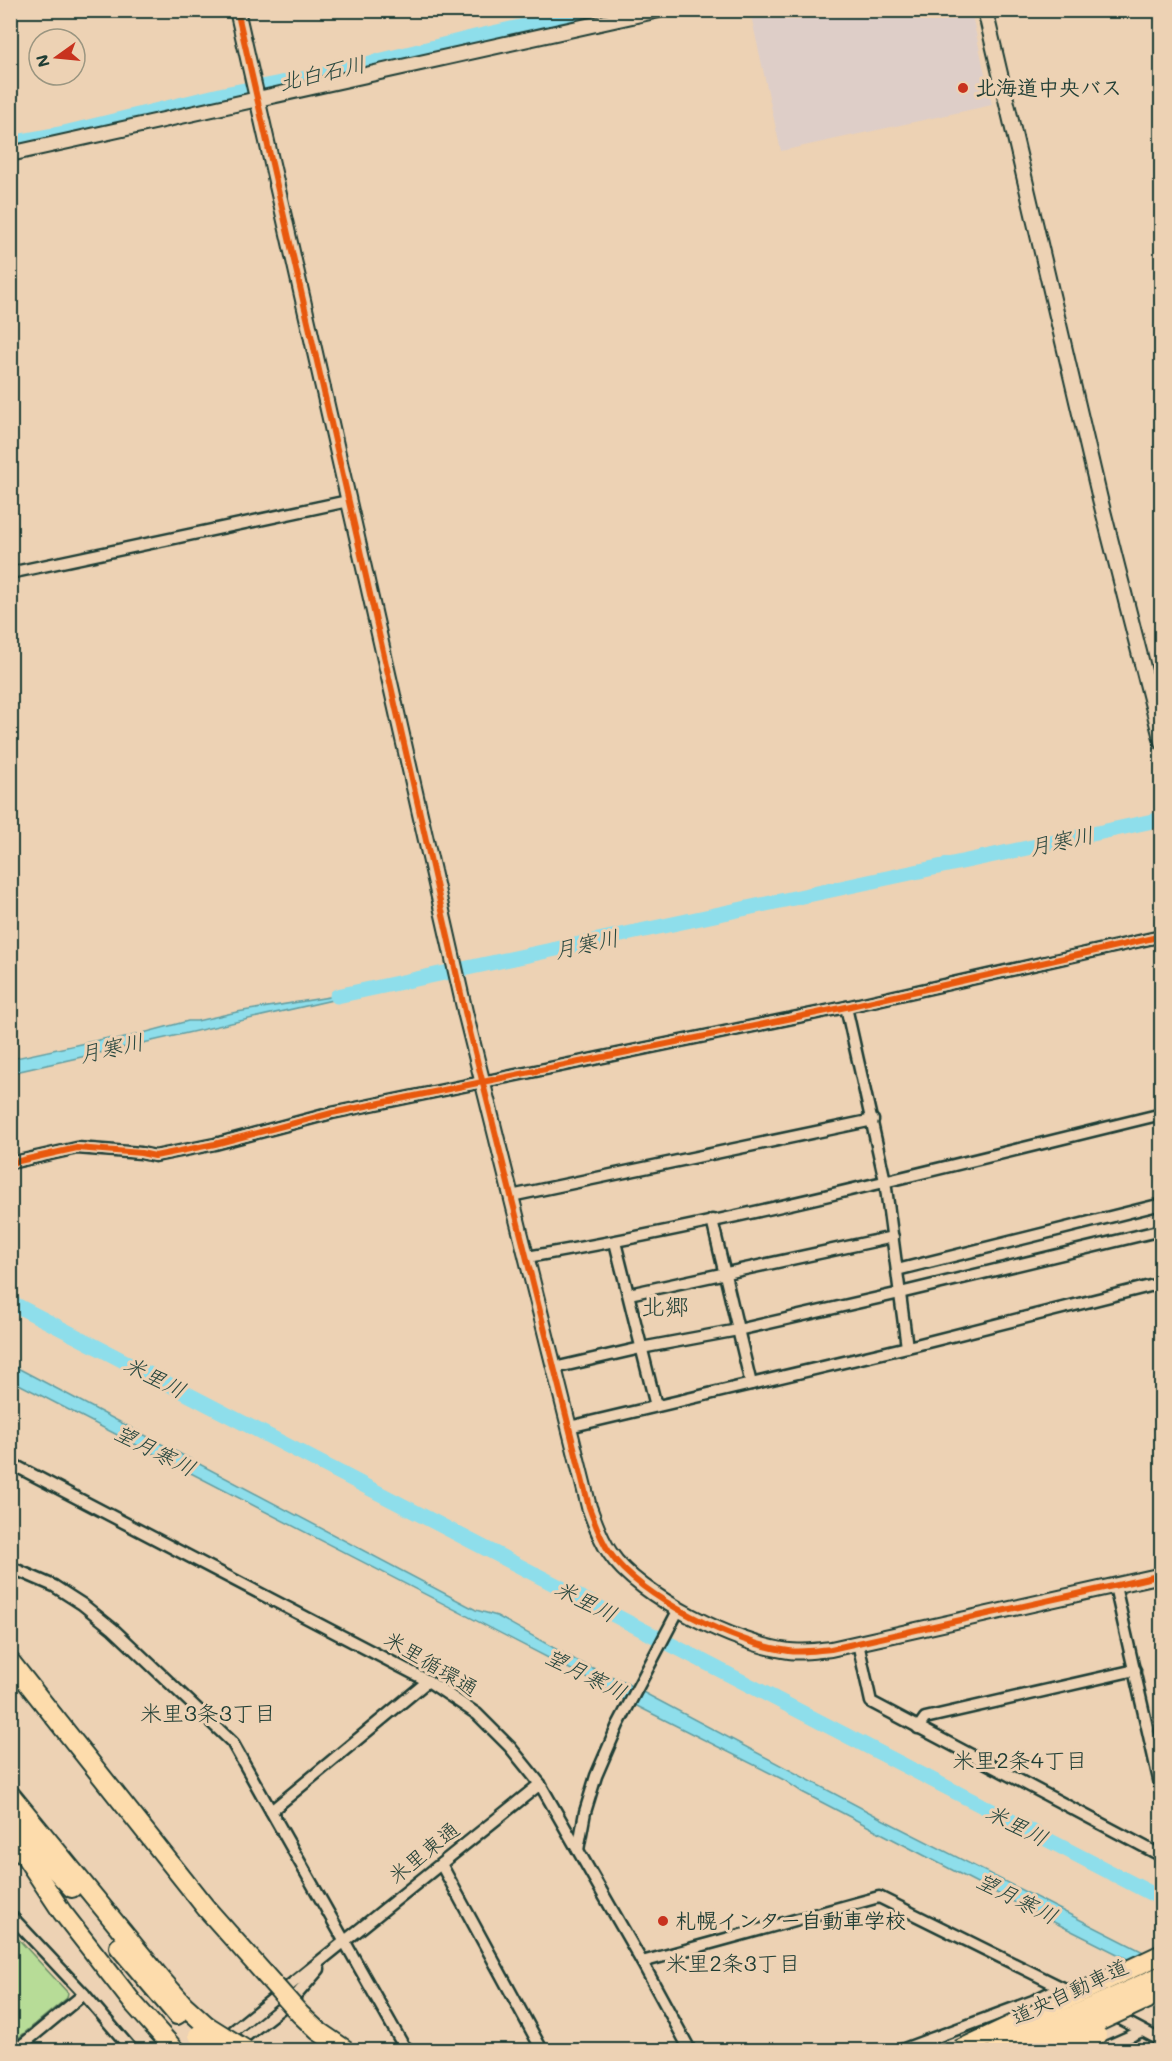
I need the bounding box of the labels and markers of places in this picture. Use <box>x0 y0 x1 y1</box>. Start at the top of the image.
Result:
place label: 北海道中央バス <box>975 73 1122 100</box>
marker: 北海道中央バス <box>956 81 970 95</box>
place label: 札幌インター自動車学校 <box>675 1906 906 1933</box>
marker: 札幌インター自動車学校 <box>656 1914 670 1928</box>

